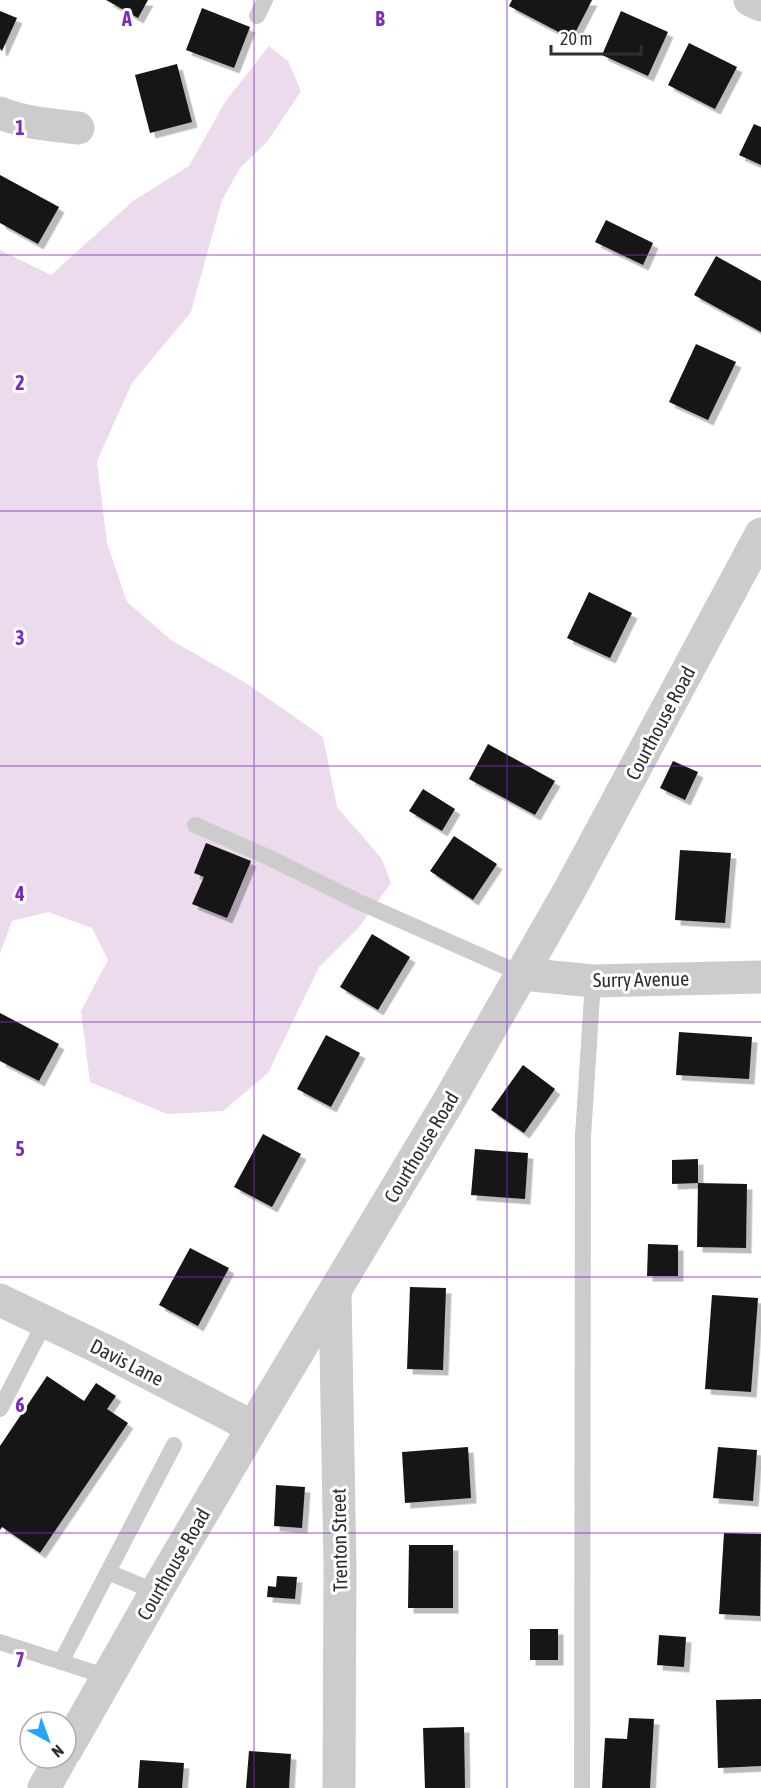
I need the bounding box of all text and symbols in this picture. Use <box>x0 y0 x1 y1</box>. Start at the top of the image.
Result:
text: A <box>121 7 132 30</box>
text: B <box>375 7 385 30</box>
scale bar <box>551 18 641 56</box>
text: 20 m <box>560 28 592 49</box>
text: 1 <box>15 116 25 139</box>
text: 2 <box>15 371 25 394</box>
text: 3 <box>15 626 25 649</box>
street label: Courthouse Road <box>620 662 700 784</box>
text: 4 <box>14 882 25 905</box>
street label: Surry Avenue <box>593 967 689 991</box>
street label: Courthouse Road <box>379 1087 463 1207</box>
text: 5 <box>15 1137 25 1160</box>
street label: Davis Lane <box>87 1334 167 1390</box>
text: 6 <box>15 1393 25 1416</box>
street label: Trenton Street <box>327 1488 351 1592</box>
street label: Courthouse Road <box>132 1504 214 1624</box>
text: 7 <box>15 1648 25 1671</box>
north arrow <box>18 1710 78 1770</box>
text: N <box>48 1741 67 1761</box>

